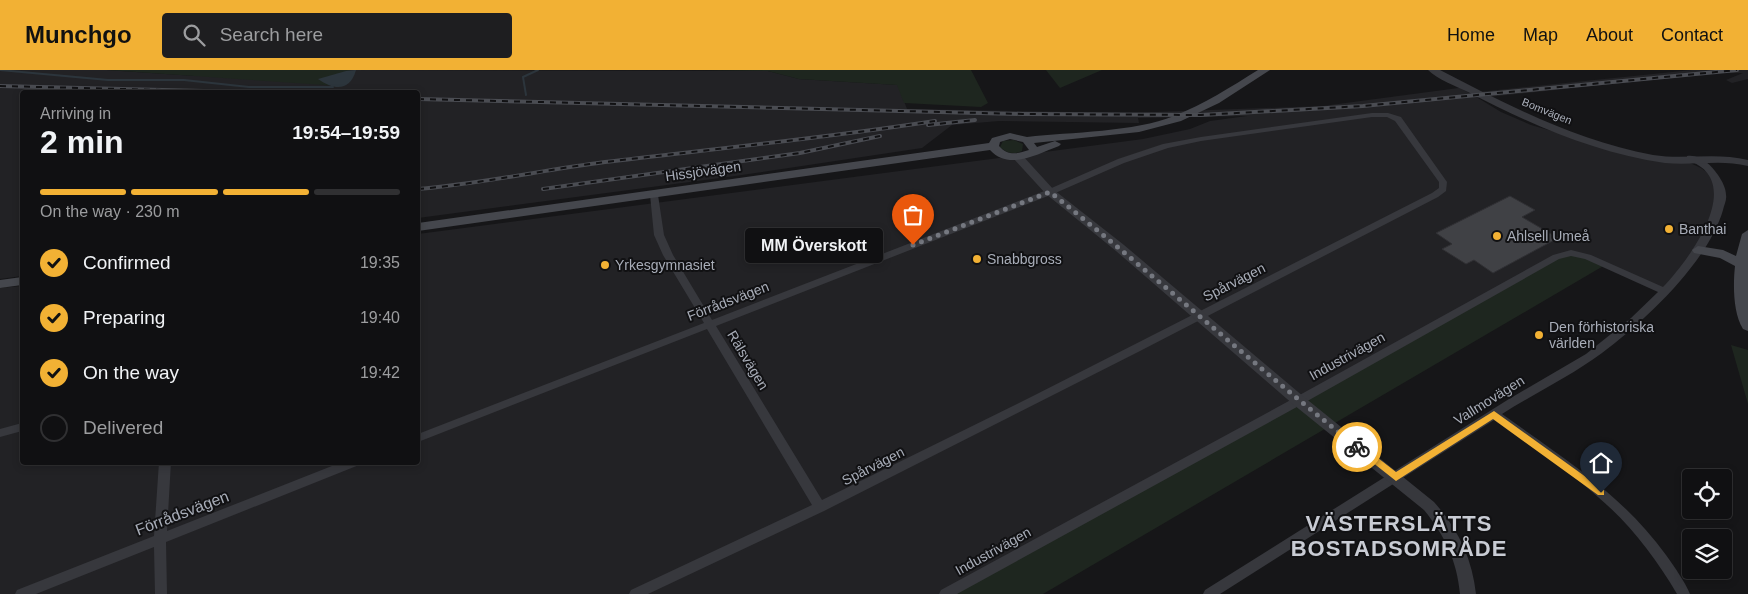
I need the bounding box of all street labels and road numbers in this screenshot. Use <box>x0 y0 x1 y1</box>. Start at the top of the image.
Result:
street label: Bomvägen <box>1520 96 1574 126</box>
street label: Hissjövägen <box>664 158 742 184</box>
street label: Spårvägen <box>1200 260 1268 304</box>
street label: Förrådsvägen <box>685 278 771 324</box>
street label: Rälsvägen <box>724 328 772 392</box>
street label: Industrivägen <box>1306 329 1388 383</box>
street label: Vallmovägen <box>1451 372 1527 428</box>
street label: Spårvägen <box>839 444 907 488</box>
street label: Förrådsvägen <box>133 487 231 539</box>
street label: Industrivägen <box>952 524 1034 578</box>

